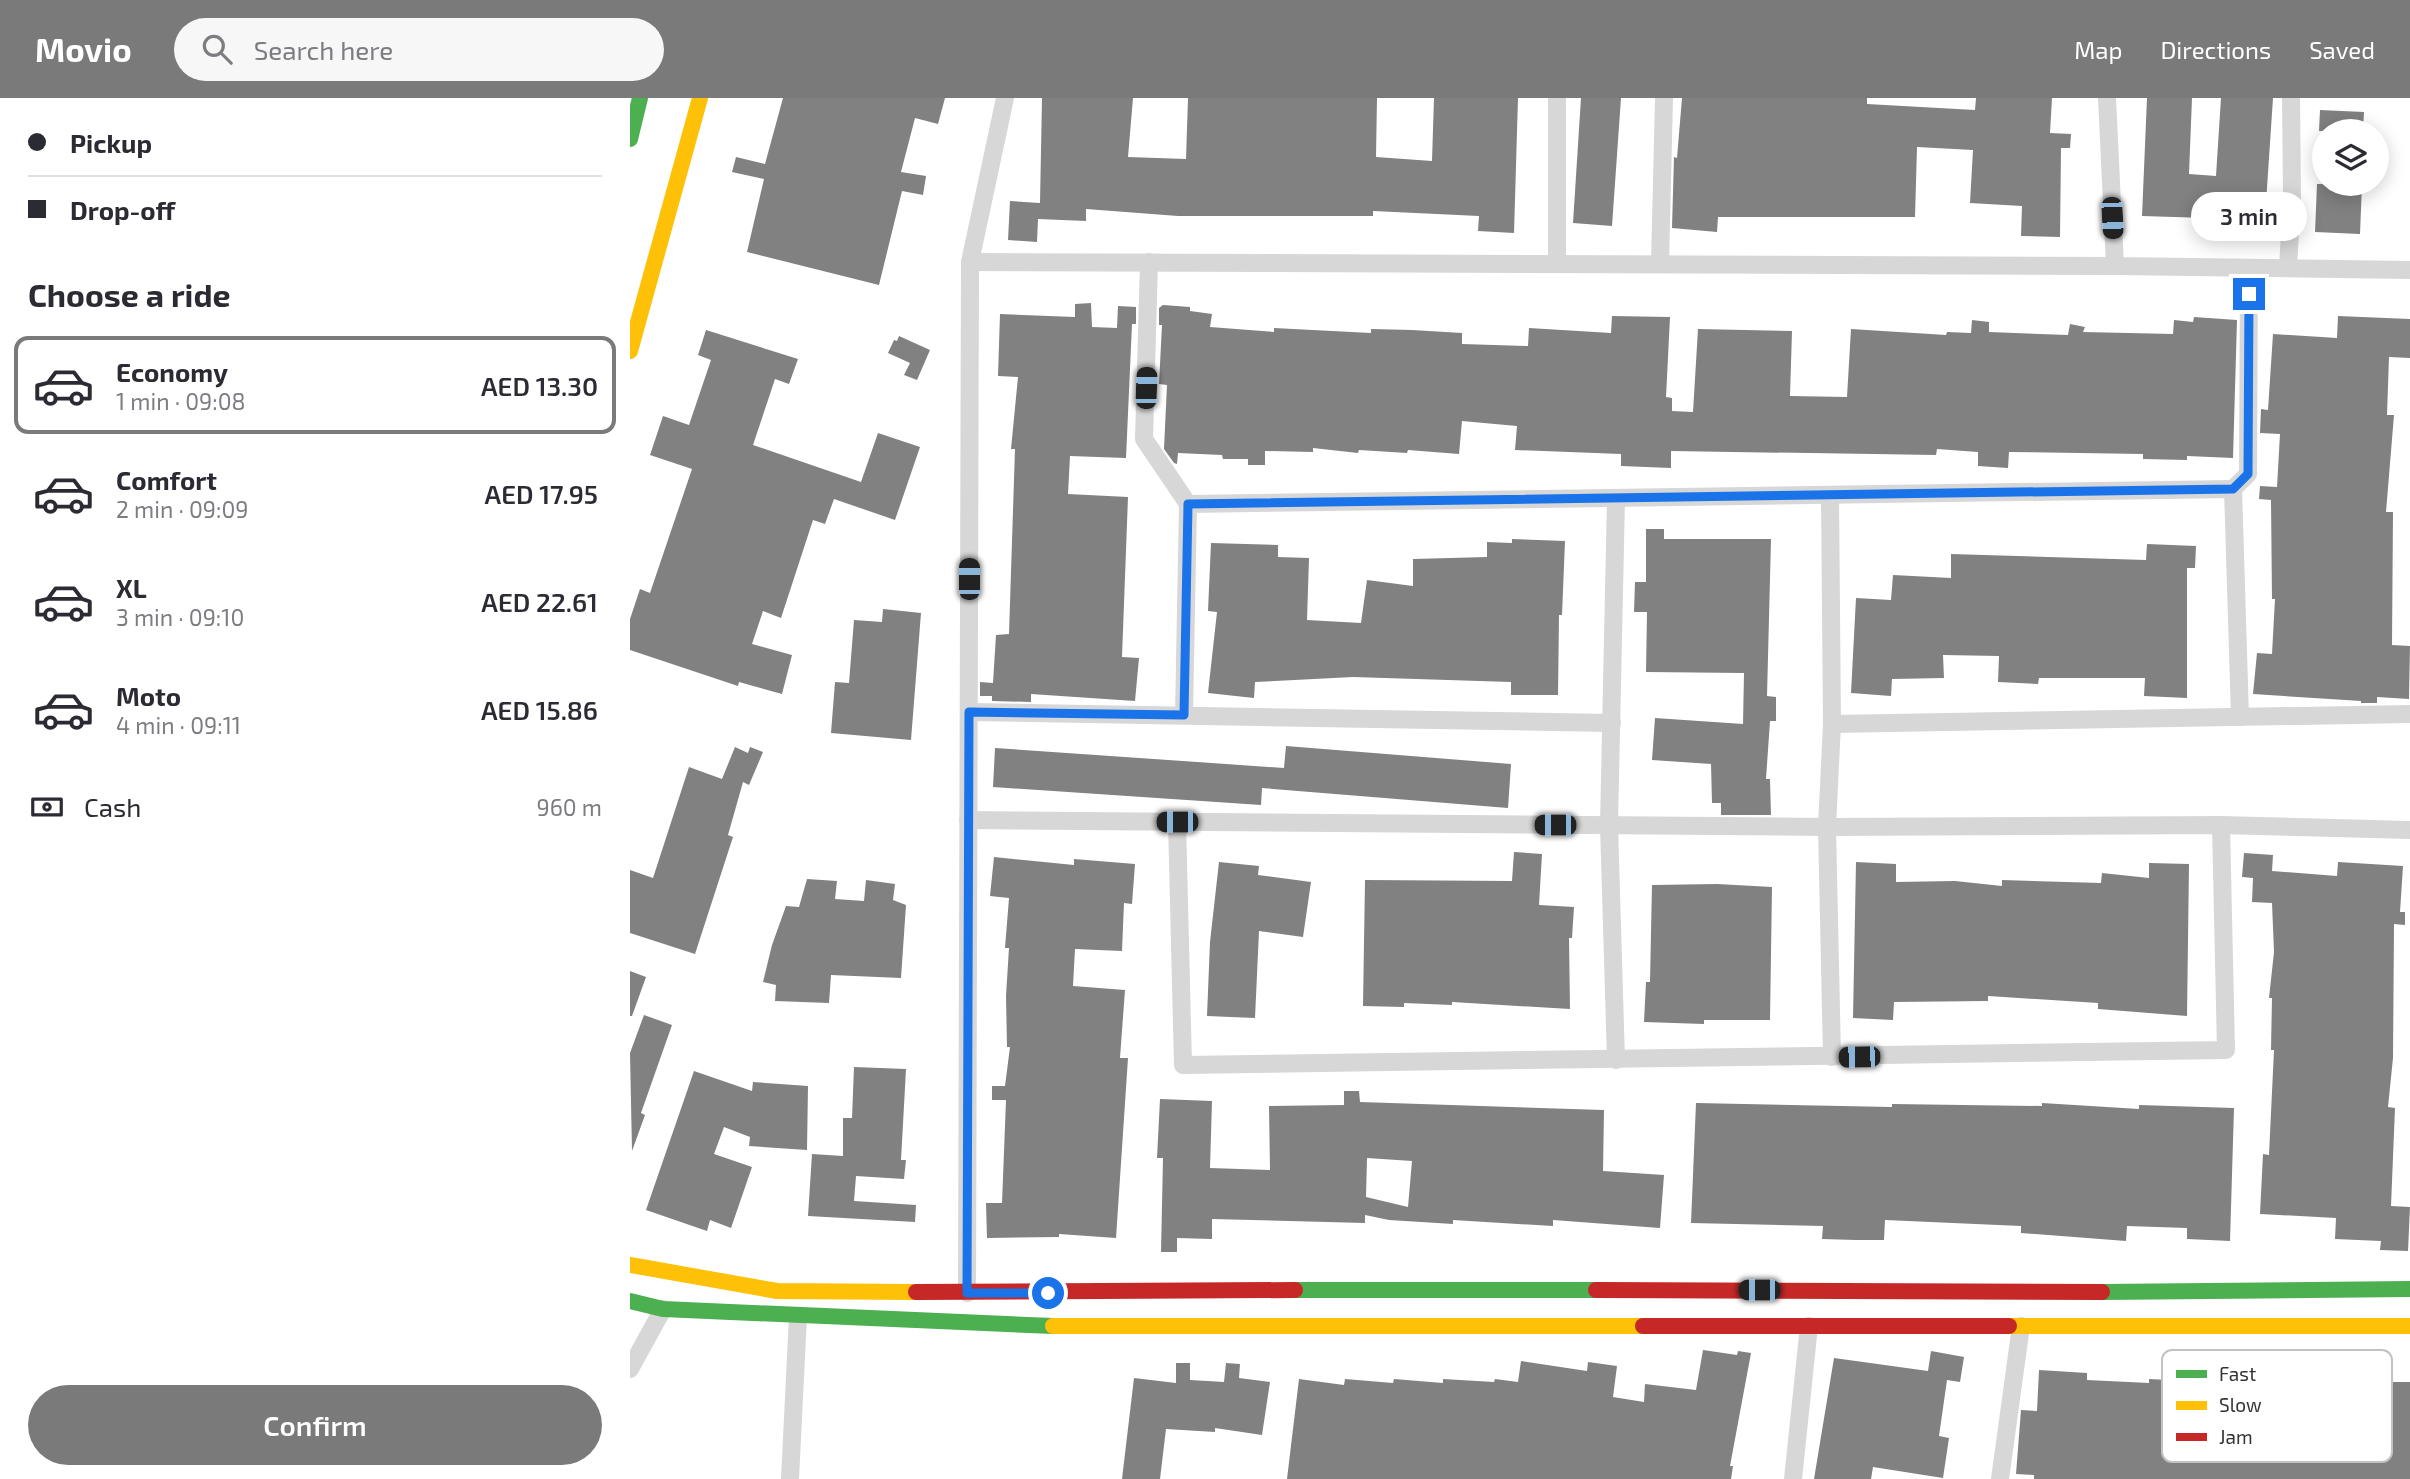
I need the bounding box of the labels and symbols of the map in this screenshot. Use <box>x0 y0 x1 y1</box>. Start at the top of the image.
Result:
callout: 3 min <box>2191 192 2307 242</box>
car <box>2101 196 2124 240</box>
route end <box>2233 278 2265 310</box>
car <box>1135 367 1158 409</box>
car <box>959 558 980 600</box>
car <box>1157 812 1199 833</box>
car <box>1535 815 1577 836</box>
car <box>1838 1046 1881 1068</box>
route start <box>1032 1277 1064 1309</box>
car <box>1739 1280 1781 1301</box>
legend <box>2162 1350 2392 1462</box>
text: Fast <box>2219 1362 2256 1385</box>
text: Slow <box>2219 1393 2262 1416</box>
text: Jam <box>2219 1425 2253 1448</box>

